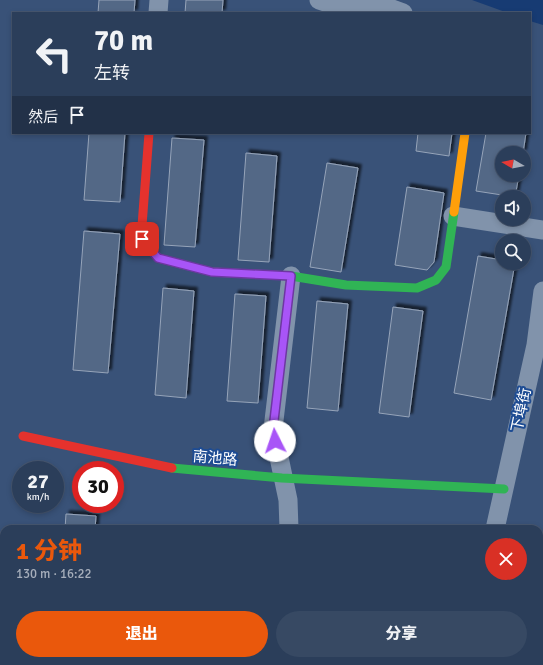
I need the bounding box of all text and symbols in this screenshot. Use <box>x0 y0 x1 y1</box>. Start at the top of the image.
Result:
text: 70 m <box>94 24 153 58</box>
icon: left <box>28 28 80 80</box>
text: 左转 <box>94 62 130 84</box>
icon: arrive <box>66 104 88 126</box>
text: 然后 <box>28 108 58 126</box>
north arrow <box>495 146 531 182</box>
map controls <box>495 146 531 270</box>
button: sound <box>495 190 531 226</box>
pin <box>125 222 159 256</box>
icon: arrive <box>131 228 153 250</box>
button: search <box>495 234 531 270</box>
street label: 下埠街 <box>508 386 534 434</box>
position arrow <box>254 420 296 462</box>
street label: 南池路 <box>192 447 238 469</box>
speed limit sign: 30 <box>72 461 124 513</box>
text: 27 <box>27 469 49 494</box>
text: km/h <box>27 491 49 503</box>
text: 1 分钟 <box>16 536 82 566</box>
button: close <box>485 538 527 580</box>
text: 130 m · 16:22 <box>16 566 92 582</box>
button: 退出 <box>16 611 268 657</box>
button: 分享 <box>276 611 527 657</box>

